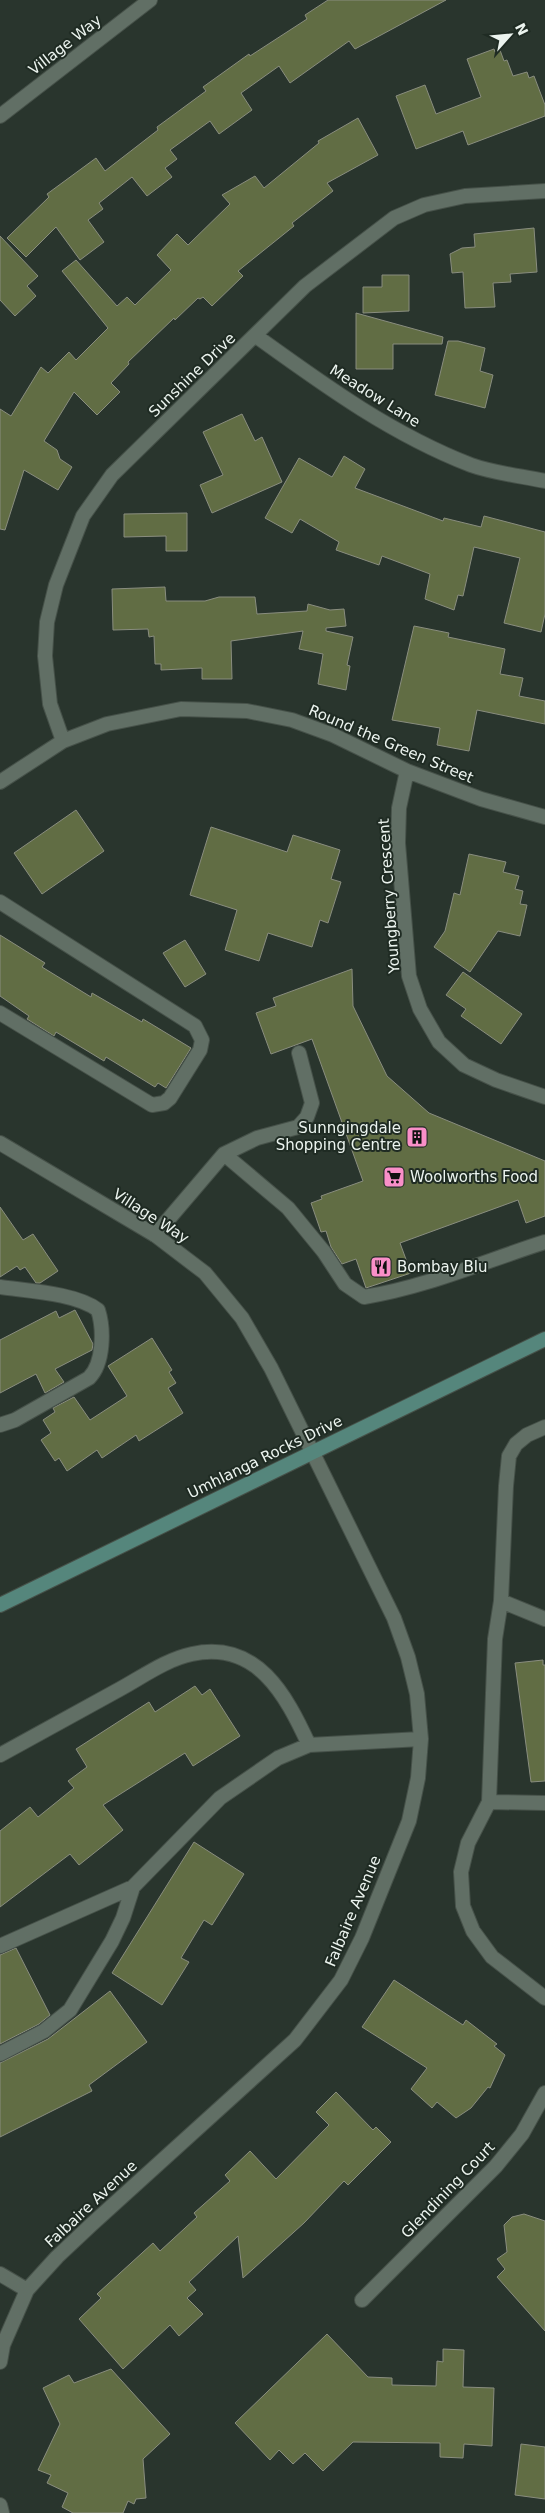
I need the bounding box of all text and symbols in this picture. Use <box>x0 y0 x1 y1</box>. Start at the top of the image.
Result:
north arrow <box>485 10 535 60</box>
street label: Village Way <box>25 11 105 79</box>
text: N <box>512 20 531 38</box>
street label: Sunshine Drive <box>145 329 239 421</box>
street label: Meadow Lane <box>326 361 424 431</box>
street label: Round the Green Street <box>306 701 476 787</box>
street label: Youngberry Crescent <box>375 818 403 975</box>
place label: Sunngingdale Shopping Centre <box>276 1119 401 1154</box>
building icon: Sunngingdale Shopping Centre <box>405 1125 429 1149</box>
supermarket icon: Woolworths Food <box>382 1165 406 1189</box>
place label: Woolworths Food <box>410 1168 538 1186</box>
street label: Village Way <box>110 1185 193 1247</box>
restaurant icon: Bombay Blu <box>369 1255 393 1279</box>
place label: Bombay Blu <box>397 1258 487 1276</box>
street label: Umhlanga Rocks Drive <box>185 1412 345 1502</box>
street label: Falbaire Avenue <box>321 1853 385 1969</box>
street label: Glendining Court <box>397 2138 499 2242</box>
street label: Falbaire Avenue <box>41 2157 141 2251</box>

